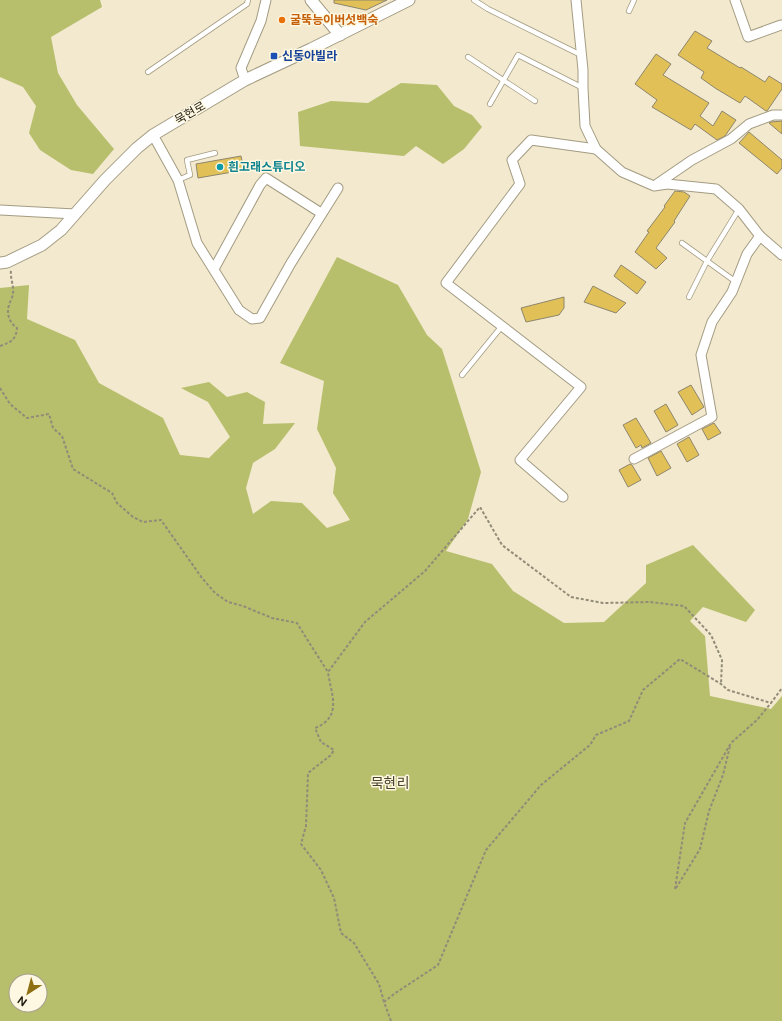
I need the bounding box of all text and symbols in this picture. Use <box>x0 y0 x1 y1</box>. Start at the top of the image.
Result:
place label: 굴뚝능이버섯백숙 <box>290 13 378 27</box>
marker: 굴뚝능이버섯백숙 <box>277 15 287 25</box>
place label: 신동아빌라 <box>282 49 337 63</box>
marker: 신동아빌라 <box>269 51 279 61</box>
street label: 묵현로 <box>172 99 208 127</box>
place label: 흰고래스튜디오 <box>228 160 305 174</box>
marker: 흰고래스튜디오 <box>215 162 225 172</box>
district label: 묵현리 <box>371 775 409 791</box>
north arrow <box>8 973 48 1013</box>
text: N <box>15 994 29 1008</box>

